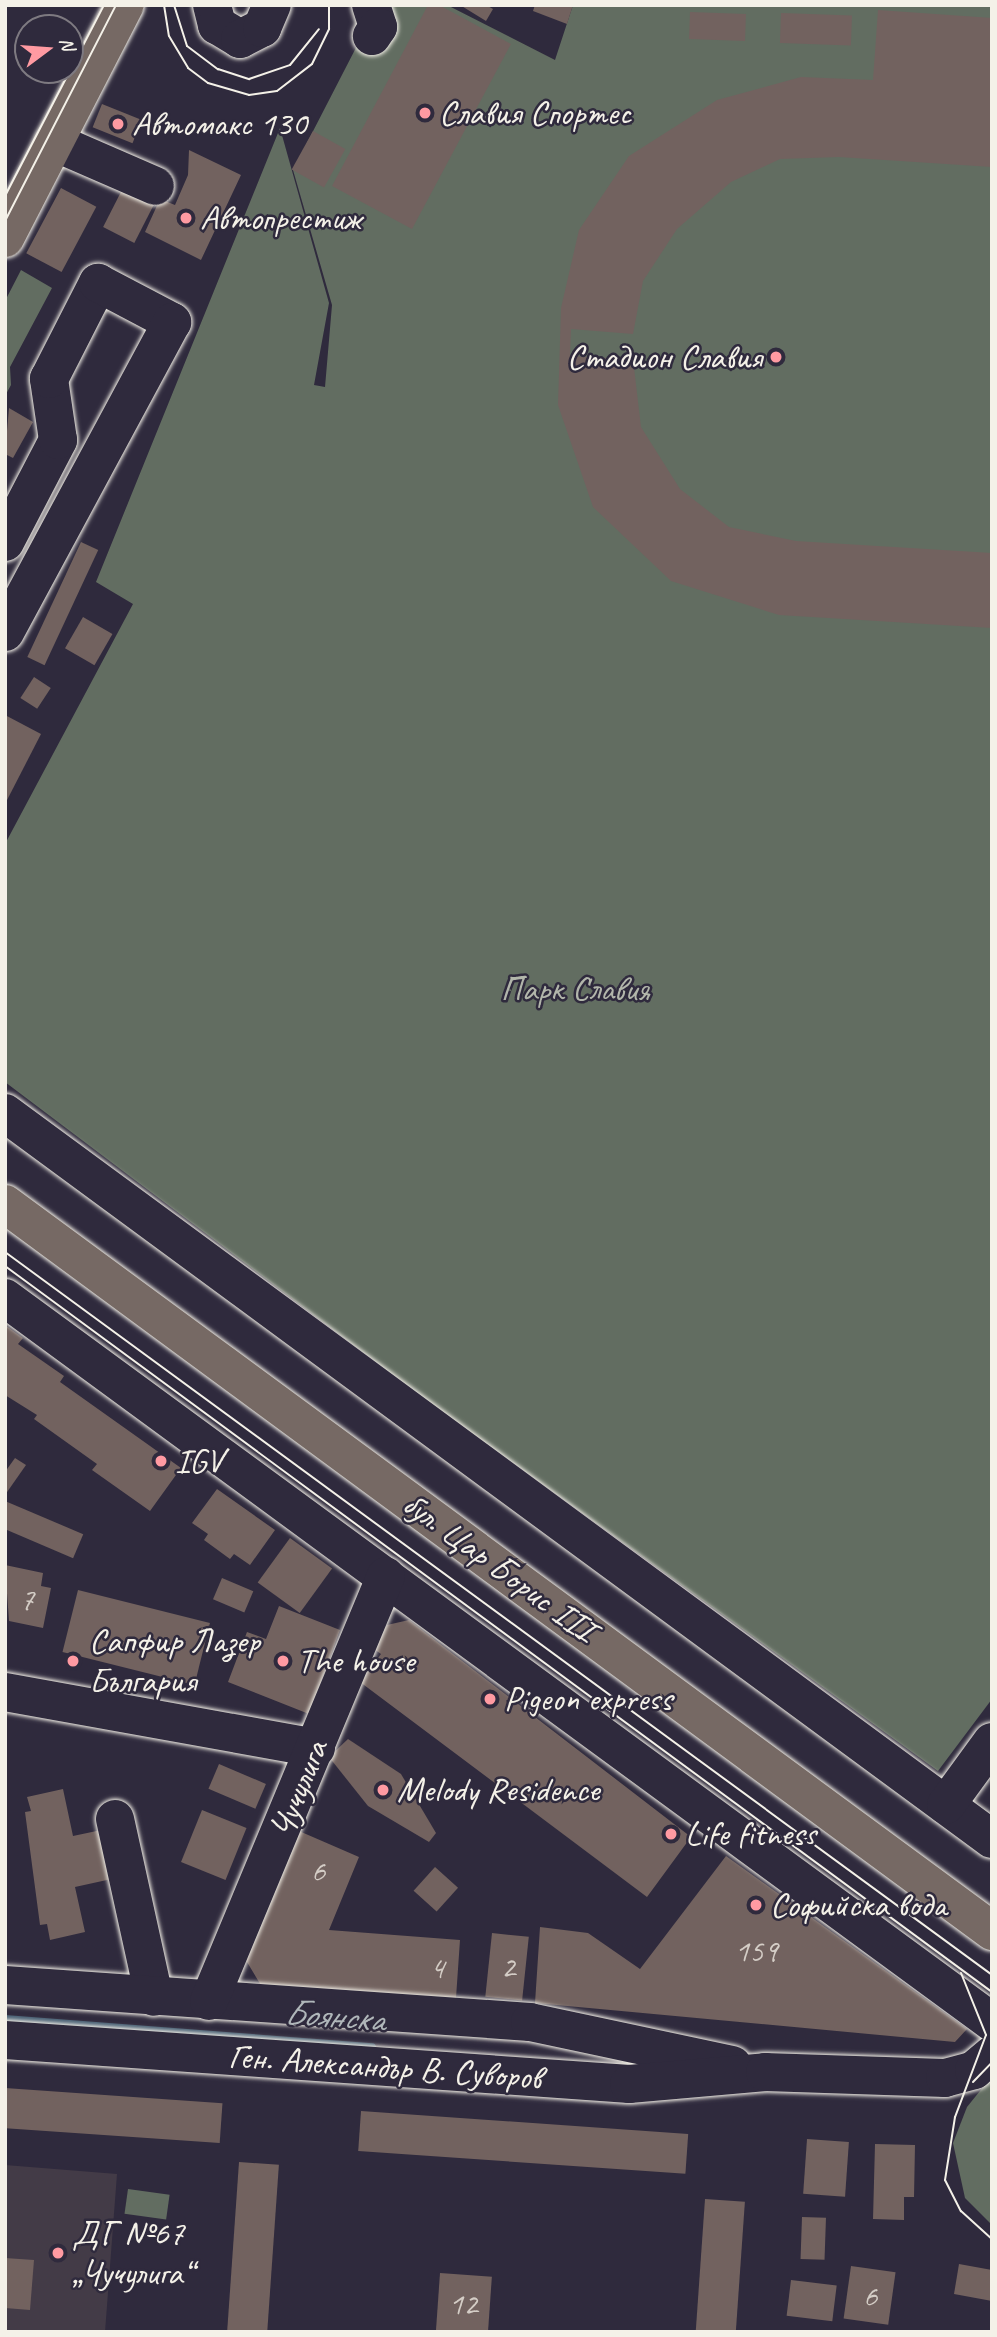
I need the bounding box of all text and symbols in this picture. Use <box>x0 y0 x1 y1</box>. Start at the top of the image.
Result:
north arrow <box>14 14 84 84</box>
text: N <box>54 35 80 53</box>
place label: Славия Спортес <box>439 92 629 134</box>
place label: Автомакс 130 <box>132 103 307 145</box>
marker: Славия Спортес <box>417 105 433 121</box>
marker: Автомакс 130 <box>110 116 126 132</box>
place label: Автопрестиж <box>200 197 362 239</box>
marker: Автопрестиж <box>178 210 194 226</box>
place label: Стадион Славия <box>567 336 762 378</box>
marker: Стадион Славия <box>768 349 784 365</box>
park label: Парк Славия <box>498 968 652 1010</box>
place label: IGV <box>175 1440 223 1482</box>
marker: IGV <box>153 1453 169 1469</box>
street label: бул. Цар Борис III <box>394 1483 604 1651</box>
house number: 7 <box>20 1581 34 1619</box>
place label: Сапфир Лазер България <box>89 1620 261 1702</box>
place label: The house <box>297 1640 415 1682</box>
marker: Сапфир Лазер България <box>63 1651 83 1671</box>
marker: The house <box>275 1653 291 1669</box>
place label: Pigeon express <box>504 1678 672 1720</box>
marker: Pigeon express <box>482 1691 498 1707</box>
street label: Чучулига <box>261 1734 337 1844</box>
place label: Melody Residence <box>397 1769 599 1811</box>
marker: Melody Residence <box>375 1782 391 1798</box>
place label: Life fitness <box>685 1813 816 1855</box>
marker: Life fitness <box>663 1826 679 1842</box>
house number: 6 <box>311 1852 325 1890</box>
place label: Софийска вода <box>770 1884 944 1926</box>
marker: Софийска вода <box>748 1897 764 1913</box>
house number: 159 <box>734 1932 778 1970</box>
house number: 2 <box>501 1948 515 1986</box>
house number: 4 <box>430 1949 444 1987</box>
water label: Боянска <box>282 1990 386 2042</box>
street label: Ген. Александър В. Суворов <box>227 2035 543 2099</box>
place label: ДГ №67 „Чучулига“ <box>72 2212 192 2294</box>
marker: ДГ №67 „Чучулига“ <box>50 2245 66 2261</box>
house number: 6 <box>863 2277 877 2315</box>
house number: 12 <box>449 2285 477 2323</box>

